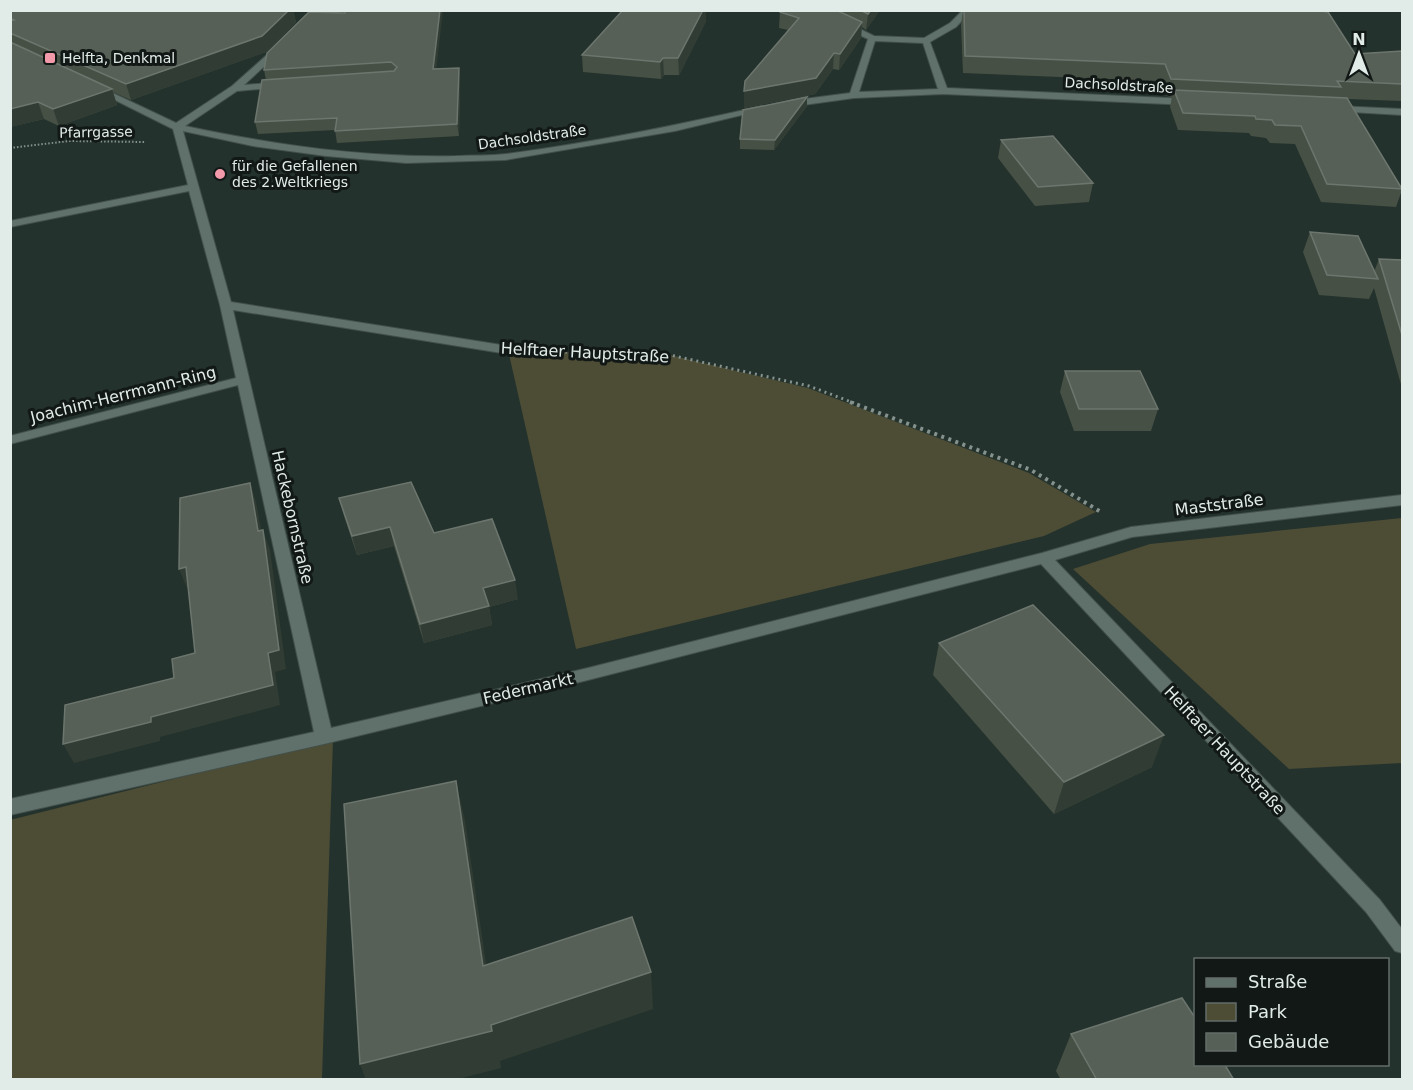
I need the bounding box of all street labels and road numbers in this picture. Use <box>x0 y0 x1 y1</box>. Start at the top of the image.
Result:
street label: Dachsoldstraße <box>1064 74 1174 96</box>
street label: Dachsoldstraße <box>477 121 587 153</box>
street label: Pfarrgasse <box>59 123 133 141</box>
street label: Helftaer Hauptstraße <box>500 339 670 366</box>
street label: Joachim-Herrmann-Ring <box>27 362 218 427</box>
street label: Hackebornstraße <box>268 448 317 586</box>
street label: Maststraße <box>1174 490 1264 519</box>
street label: Federmarkt <box>481 669 575 708</box>
street label: Helftaer Hauptstraße <box>1160 682 1289 818</box>

